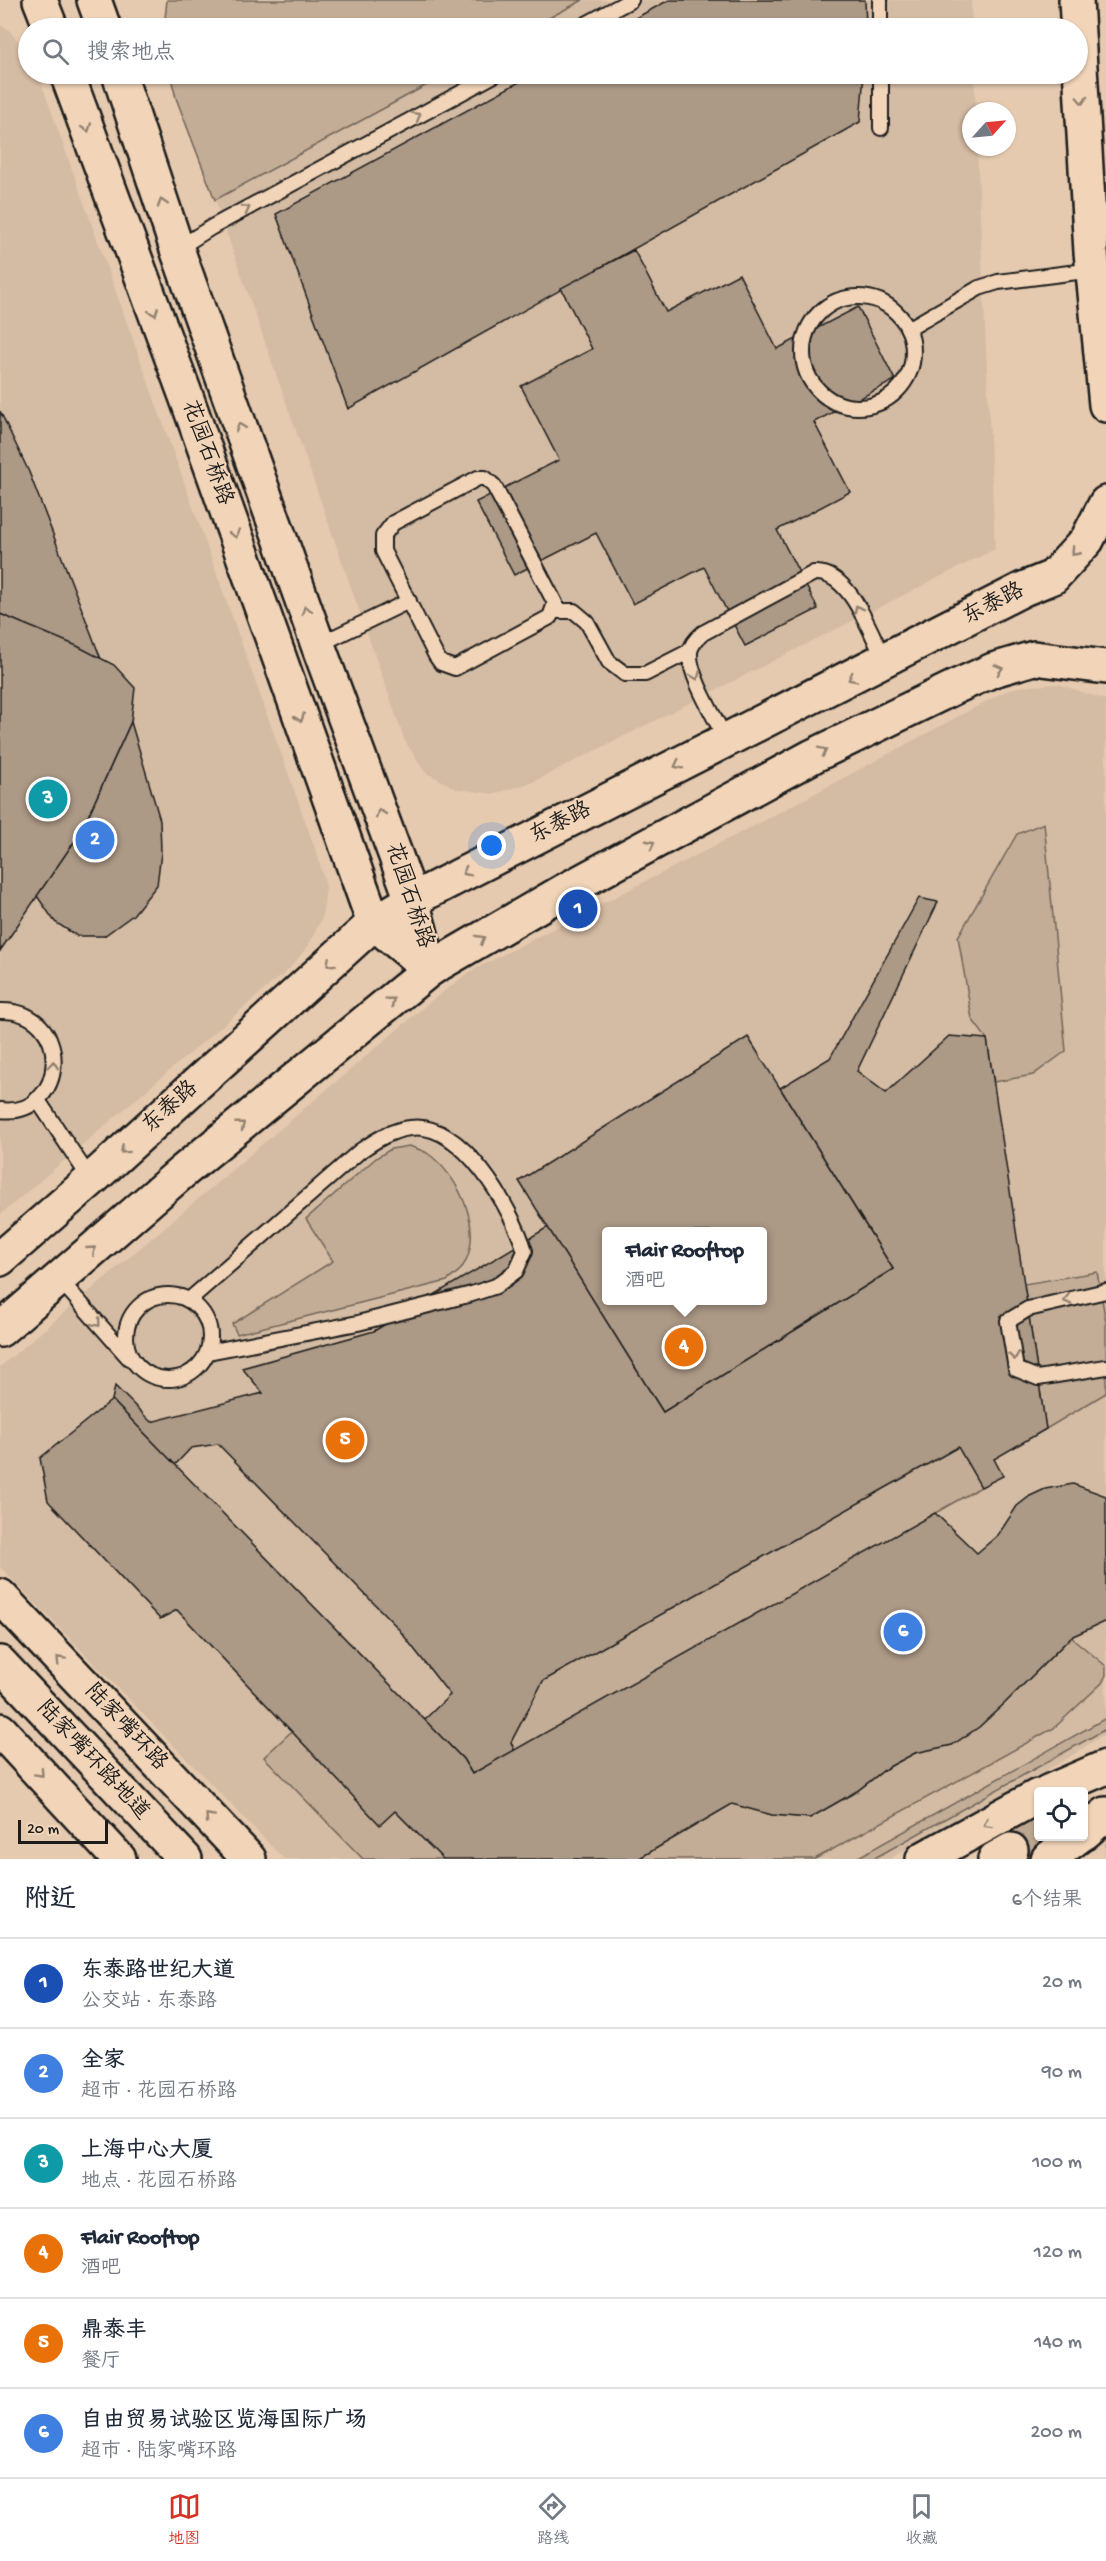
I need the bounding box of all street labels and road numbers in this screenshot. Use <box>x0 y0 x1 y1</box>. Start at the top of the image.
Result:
street label: 花园石桥路 <box>175 396 239 509</box>
street label: 东泰路 <box>958 577 1029 632</box>
street label: 东泰路 <box>525 796 596 851</box>
street label: 花园石桥路 <box>379 839 439 952</box>
street label: 东泰路 <box>136 1075 204 1140</box>
street label: 陆家嘴环路 <box>78 1678 173 1777</box>
street label: 陆家嘴环路地道 <box>30 1694 155 1826</box>

